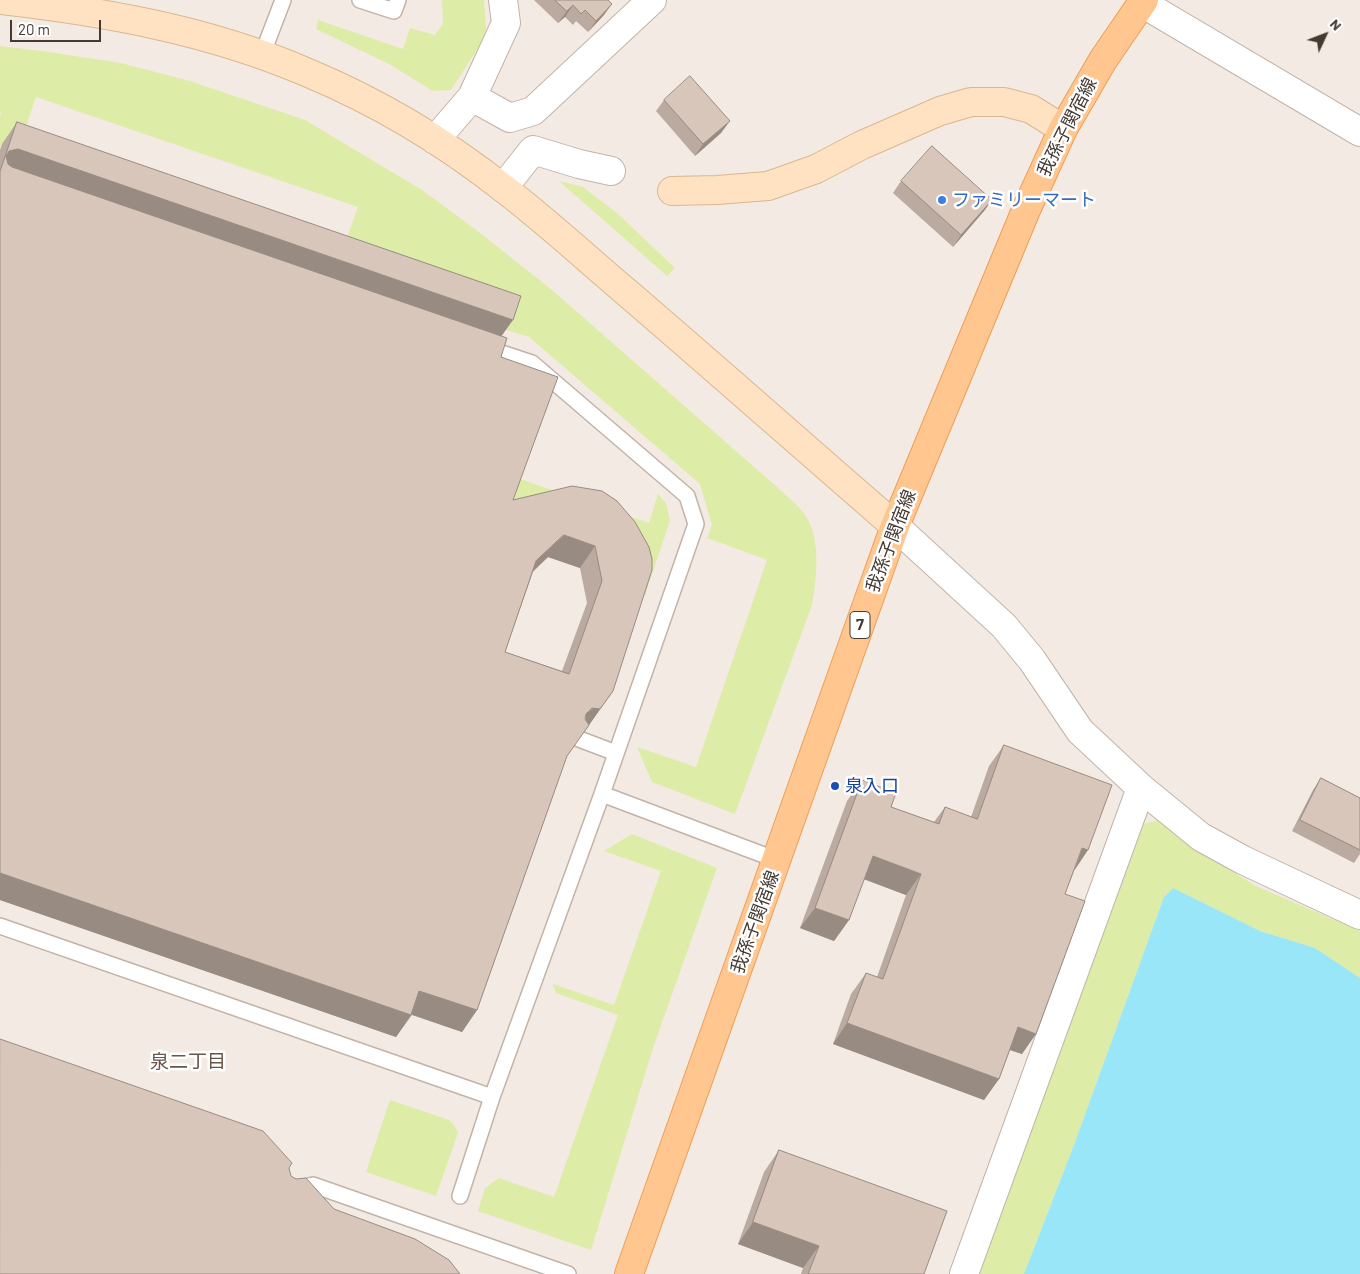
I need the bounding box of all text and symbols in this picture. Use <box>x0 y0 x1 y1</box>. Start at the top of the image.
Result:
scale bar <box>12 10 104 42</box>
north arrow <box>1300 10 1350 60</box>
text: N <box>1327 15 1346 34</box>
text: 20 m <box>18 20 50 38</box>
street label: 我孫子関宿線 <box>1033 74 1101 180</box>
place label: ファミリーマート <box>952 189 1096 211</box>
marker: ファミリーマート <box>936 194 948 206</box>
street label: 我孫子関宿線 <box>862 487 920 595</box>
road number: 7 <box>850 612 870 638</box>
place label: 泉入口 <box>845 775 899 797</box>
marker: 泉入口 <box>829 780 841 792</box>
street label: 我孫子関宿線 <box>726 868 784 976</box>
district label: 泉二丁目 <box>150 1051 226 1073</box>

